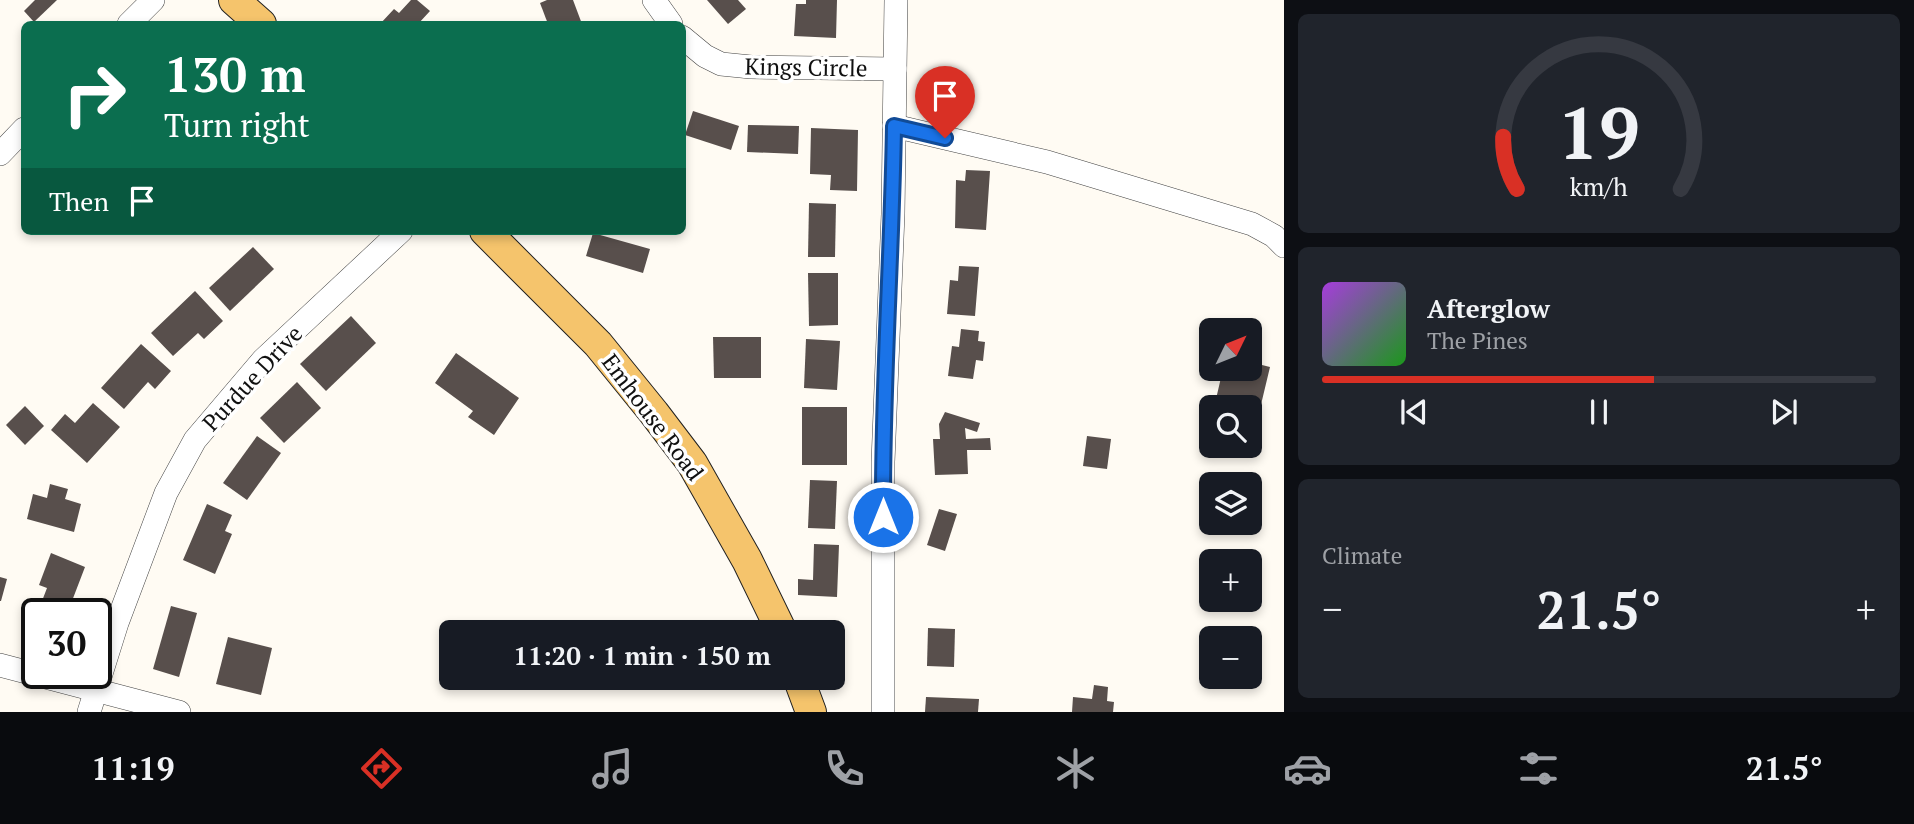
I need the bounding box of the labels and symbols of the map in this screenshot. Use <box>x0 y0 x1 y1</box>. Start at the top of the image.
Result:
street label: Kings Circle <box>744 50 868 84</box>
pin <box>915 66 975 138</box>
north arrow <box>1199 318 1262 382</box>
street label: Purdue Drive <box>195 319 309 437</box>
street label: Emhouse Road <box>595 347 711 487</box>
position arrow <box>846 480 920 554</box>
speed limit sign: 30 <box>21 598 112 689</box>

